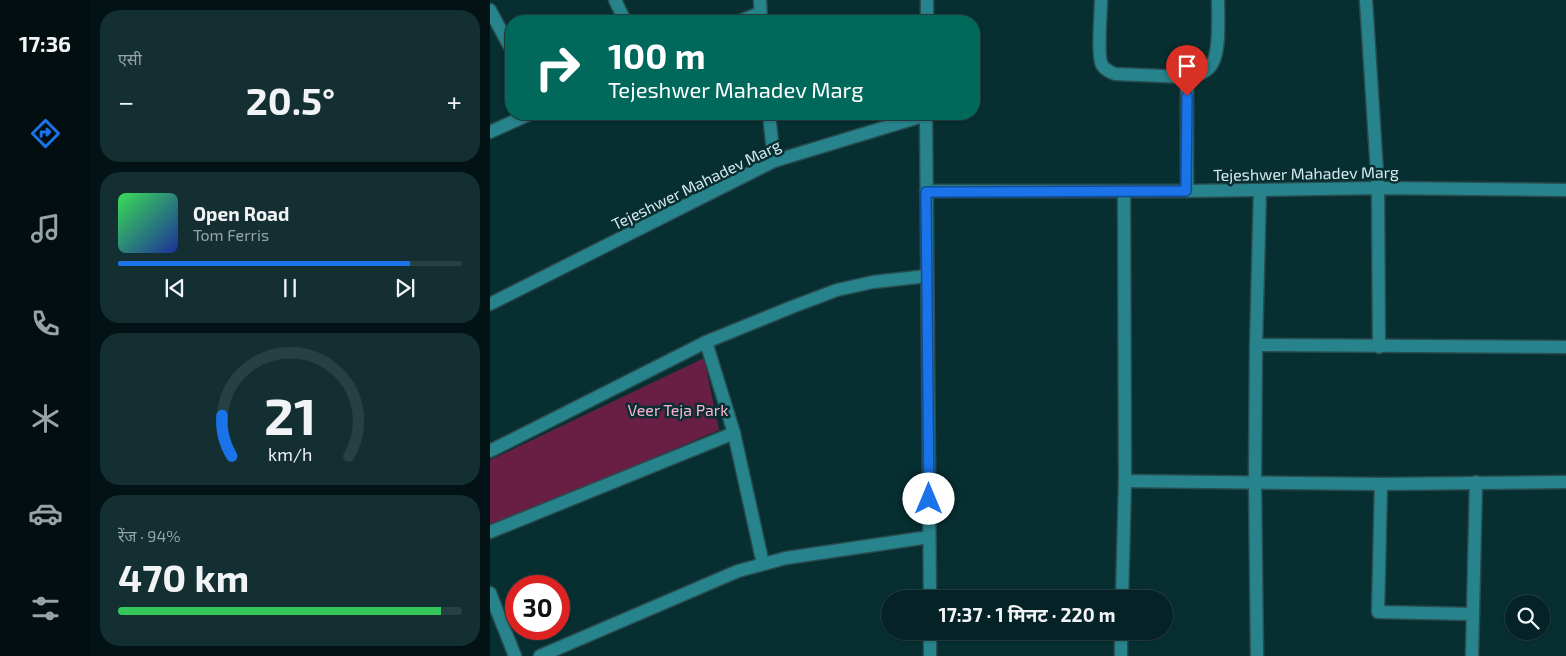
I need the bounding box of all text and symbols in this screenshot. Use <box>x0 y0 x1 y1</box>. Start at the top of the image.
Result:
text: 17:36 <box>19 30 71 56</box>
text: 100 m <box>608 34 706 76</box>
icon: right <box>525 35 590 100</box>
pin <box>1166 45 1208 96</box>
text: एसी <box>118 49 142 68</box>
icon: arrive <box>1173 52 1201 80</box>
text: Tejeshwer Mahadev Marg <box>608 76 864 102</box>
text: 20.5° <box>246 77 335 123</box>
text: − <box>118 84 134 118</box>
text: + <box>447 84 462 118</box>
icon: directions <box>28 116 63 151</box>
street label: Tejeshwer Mahadev Marg <box>608 135 784 234</box>
street label: Tejeshwer Mahadev Marg <box>1213 162 1399 185</box>
text: Open Road <box>193 202 289 225</box>
icon: music <box>28 211 63 246</box>
text: Tom Ferris <box>193 225 269 244</box>
icon: previous <box>161 274 189 302</box>
icon: pause <box>276 274 304 302</box>
icon: next <box>391 274 419 302</box>
icon: phone <box>28 306 63 341</box>
text: 21 <box>264 383 316 445</box>
park label: Veer Teja Park <box>628 400 728 420</box>
icon: climate <box>28 401 63 436</box>
text: km/h <box>268 443 312 465</box>
position arrow <box>902 472 954 524</box>
icon: car <box>28 496 63 531</box>
text: रेंज · 94% <box>118 526 181 545</box>
text: 470 km <box>118 554 249 600</box>
speed limit sign: 30 <box>505 575 570 640</box>
icon: filters <box>28 591 63 626</box>
map controls <box>1505 595 1550 640</box>
button: search <box>1505 595 1550 640</box>
text: 17:37 · 1 मिनट · 220 m <box>939 603 1116 626</box>

